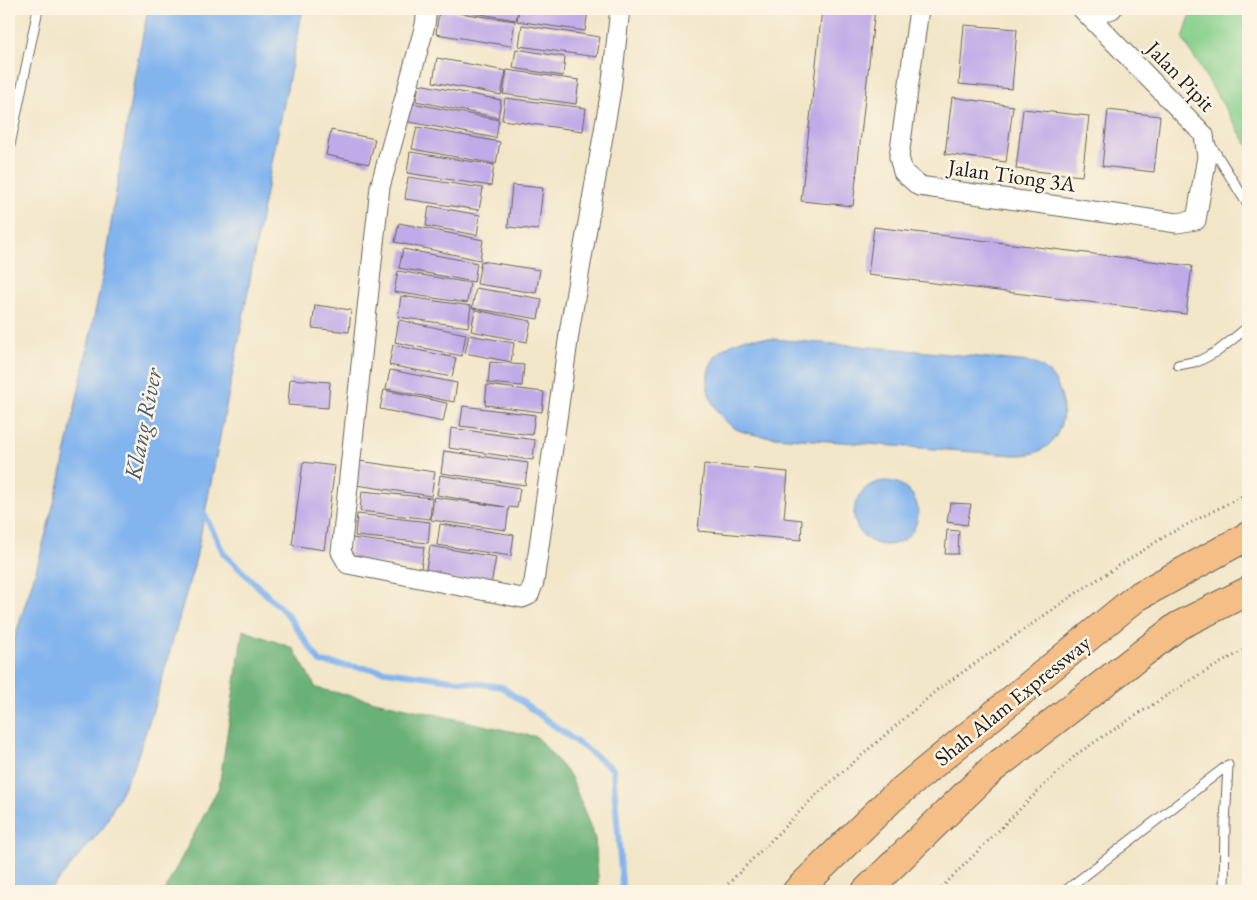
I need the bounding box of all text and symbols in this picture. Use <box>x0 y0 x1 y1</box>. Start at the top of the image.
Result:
street label: Jalan Pipit <box>1138 33 1222 118</box>
street label: Jalan Tiong 3A <box>944 152 1078 199</box>
water label: Klang River <box>116 364 169 483</box>
street label: Shah Alam Expressway <box>928 628 1097 772</box>

